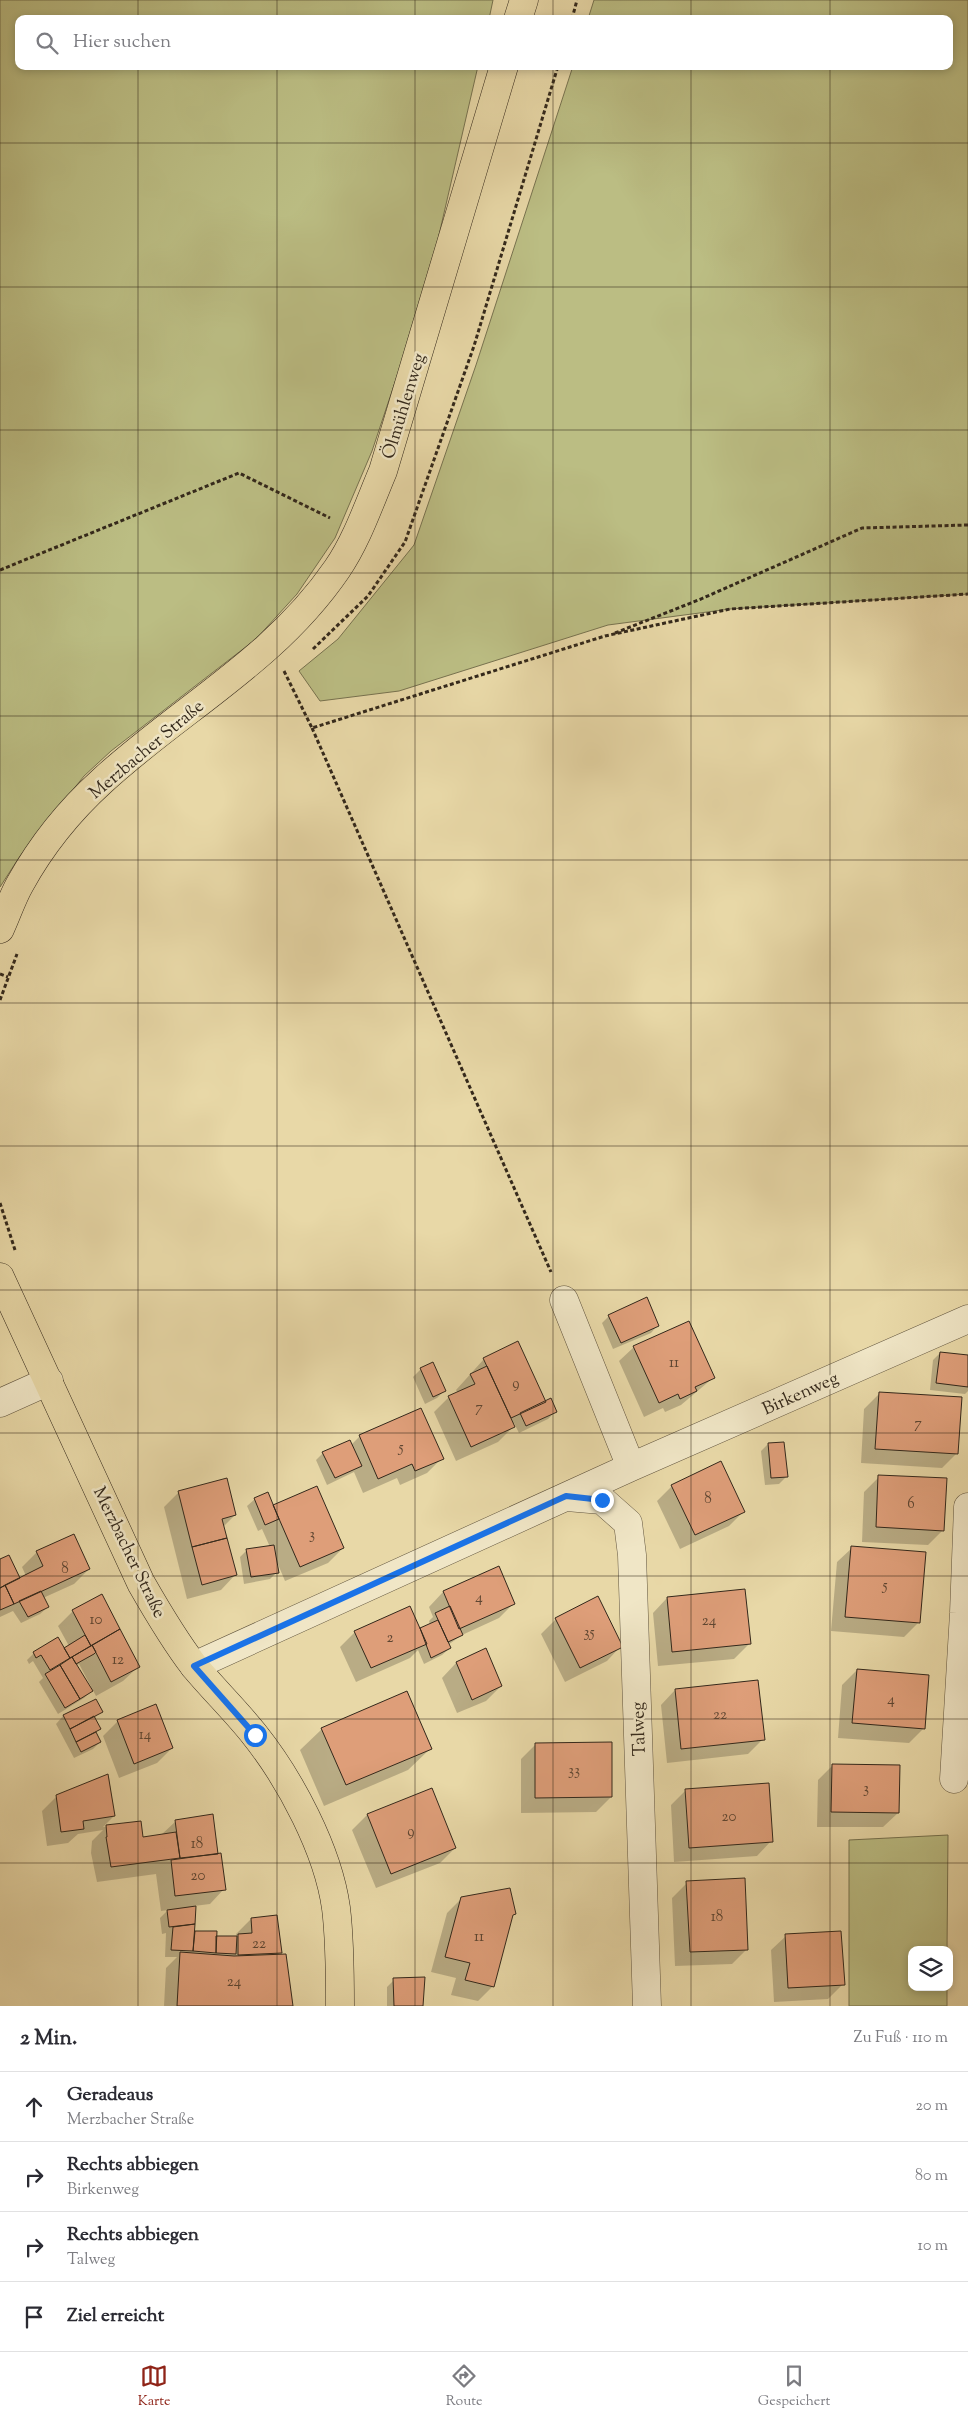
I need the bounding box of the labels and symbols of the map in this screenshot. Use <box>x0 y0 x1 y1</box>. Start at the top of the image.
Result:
street label: Ölmühlenweg <box>376 350 433 463</box>
street label: Merzbacher Straße <box>84 695 210 806</box>
house number: 11 <box>669 1353 679 1374</box>
street label: Birkenweg <box>758 1366 843 1423</box>
house number: 9 <box>512 1374 520 1395</box>
house number: 7 <box>475 1398 483 1419</box>
house number: 7 <box>914 1414 922 1435</box>
house number: 5 <box>397 1438 404 1459</box>
street label: Merzbacher Straße <box>85 1483 171 1623</box>
route end <box>591 1489 614 1512</box>
house number: 8 <box>704 1489 712 1510</box>
house number: 6 <box>907 1494 915 1515</box>
house number: 3 <box>309 1525 315 1546</box>
house number: 8 <box>61 1559 69 1580</box>
house number: 5 <box>881 1576 888 1597</box>
house number: 4 <box>475 1588 483 1609</box>
house number: 10 <box>90 1610 103 1631</box>
house number: 24 <box>702 1611 717 1632</box>
house number: 35 <box>583 1623 595 1644</box>
house number: 2 <box>386 1628 394 1649</box>
house number: 12 <box>112 1650 124 1671</box>
house number: 4 <box>887 1690 895 1711</box>
street label: Talweg <box>626 1701 654 1757</box>
house number: 22 <box>713 1705 727 1726</box>
route start <box>244 1724 267 1747</box>
house number: 14 <box>139 1725 152 1746</box>
house number: 33 <box>568 1761 580 1782</box>
house number: 3 <box>863 1779 869 1800</box>
house number: 20 <box>722 1807 737 1828</box>
house number: 9 <box>407 1822 415 1843</box>
house number: 18 <box>191 1834 203 1855</box>
house number: 20 <box>191 1866 206 1887</box>
house number: 18 <box>711 1907 723 1928</box>
house number: 11 <box>474 1927 484 1948</box>
house number: 22 <box>252 1934 266 1955</box>
house number: 24 <box>227 1972 242 1993</box>

